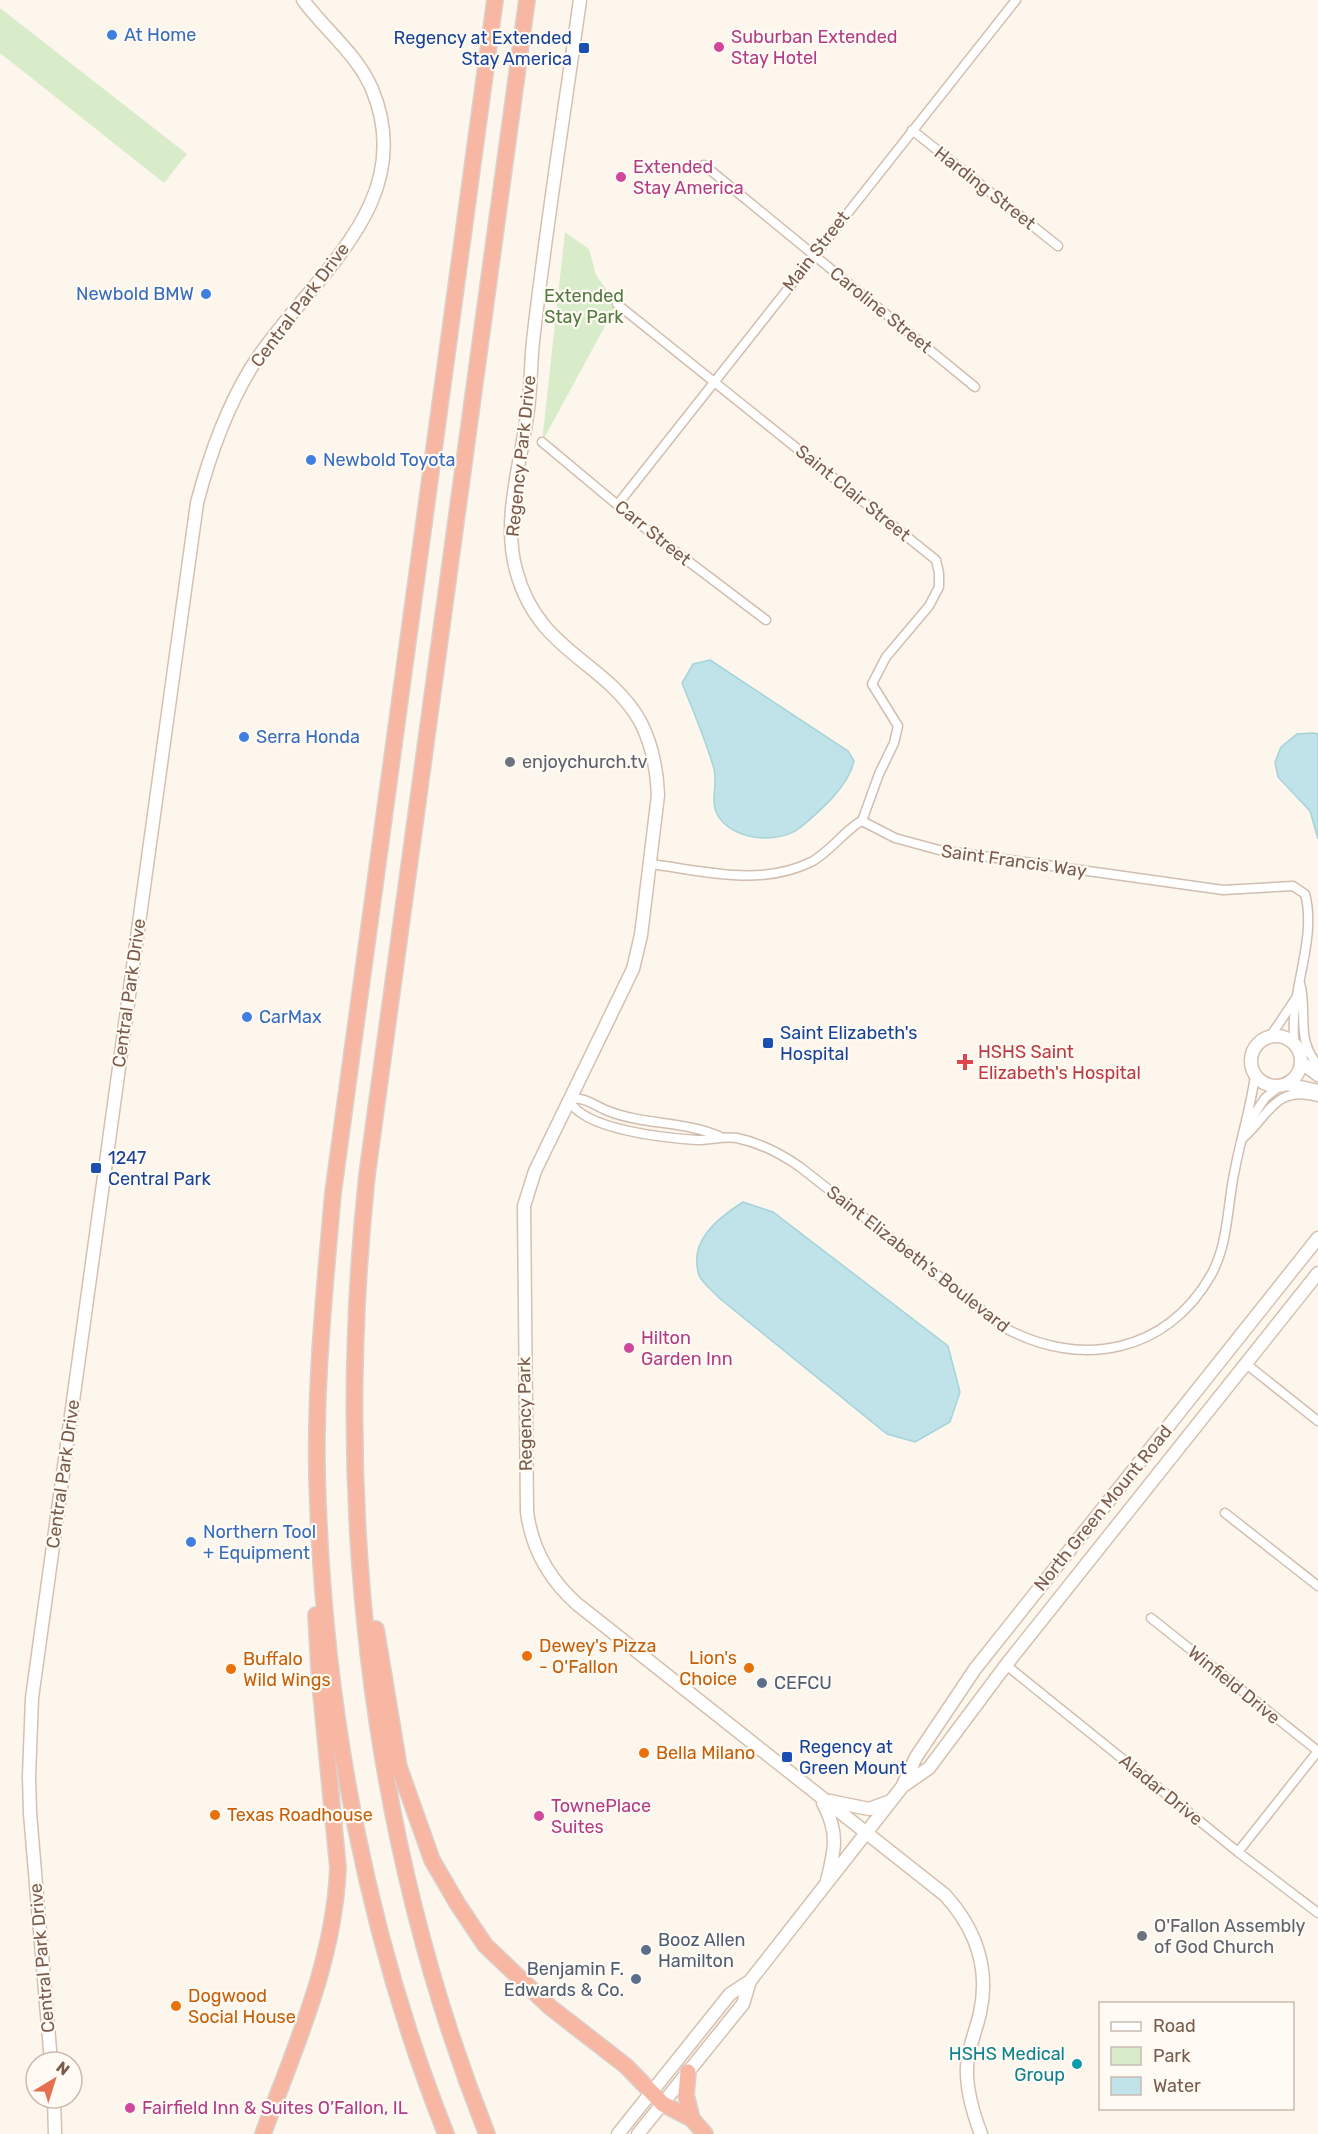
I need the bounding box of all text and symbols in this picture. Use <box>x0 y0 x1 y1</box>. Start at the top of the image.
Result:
place label: At Home <box>124 24 196 46</box>
place label: Suburban Extended Stay Hotel <box>731 26 898 69</box>
place label: Regency at Extended Stay America <box>394 27 572 70</box>
marker: At Home <box>105 28 119 42</box>
marker: Suburban Extended Stay Hotel <box>712 40 726 54</box>
marker: Regency at Extended Stay America <box>577 41 591 55</box>
street label: Harding Street <box>930 142 1040 234</box>
place label: Extended Stay America <box>633 156 744 199</box>
marker: Extended Stay America <box>614 170 628 184</box>
street label: Main Street <box>778 206 854 296</box>
street label: Central Park Drive <box>246 238 354 372</box>
street label: Caroline Street <box>825 262 937 358</box>
place label: Newbold BMW <box>76 283 194 305</box>
park label: Extended Stay Park <box>544 285 624 328</box>
marker: Newbold BMW <box>199 287 213 301</box>
street label: Regency Park Drive <box>502 374 540 538</box>
street label: Saint Clair Street <box>791 440 915 546</box>
place label: Newbold Toyota <box>323 449 455 471</box>
marker: Newbold Toyota <box>304 453 318 467</box>
street label: Carr Street <box>610 496 696 570</box>
place label: Serra Honda <box>256 726 360 748</box>
marker: Serra Honda <box>237 730 251 744</box>
place label: enjoychurch.tv <box>522 751 648 773</box>
marker: enjoychurch.tv <box>503 755 517 769</box>
street label: Saint Francis Way <box>940 840 1088 882</box>
street label: Central Park Drive <box>108 917 150 1069</box>
place label: CarMax <box>259 1006 322 1028</box>
marker: CarMax <box>240 1010 254 1024</box>
place label: Saint Elizabeth's Hospital <box>780 1022 917 1065</box>
marker: Saint Elizabeth's Hospital <box>761 1036 775 1050</box>
place label: HSHS Saint Elizabeth's Hospital <box>978 1041 1141 1084</box>
marker: HSHS Saint Elizabeth's Hospital <box>956 1053 974 1071</box>
place label: 1247 Central Park <box>108 1147 211 1190</box>
marker: 1247 Central Park <box>89 1161 103 1175</box>
street label: Saint Elizabeth's Boulevard <box>822 1181 1014 1337</box>
place label: Hilton Garden Inn <box>641 1327 733 1370</box>
marker: Hilton Garden Inn <box>622 1341 636 1355</box>
street label: Regency Park <box>513 1356 537 1471</box>
street label: Central Park Drive <box>42 1398 84 1550</box>
street label: North Green Mount Road <box>1029 1421 1177 1595</box>
place label: Northern Tool + Equipment <box>203 1521 316 1564</box>
marker: Northern Tool + Equipment <box>184 1535 198 1549</box>
place label: Dewey's Pizza - O'Fallon <box>539 1635 656 1678</box>
street label: Winfield Drive <box>1183 1641 1285 1729</box>
place label: Lion's Choice <box>679 1647 737 1690</box>
place label: Buffalo Wild Wings <box>243 1648 331 1691</box>
marker: Dewey's Pizza - O'Fallon <box>520 1649 534 1663</box>
marker: Lion's Choice <box>742 1661 756 1675</box>
marker: Buffalo Wild Wings <box>224 1662 238 1676</box>
place label: CEFCU <box>774 1672 832 1694</box>
marker: CEFCU <box>755 1676 769 1690</box>
place label: Regency at Green Mount <box>799 1736 907 1779</box>
place label: Bella Milano <box>656 1742 755 1764</box>
marker: Bella Milano <box>637 1746 651 1760</box>
marker: Regency at Green Mount <box>780 1750 794 1764</box>
street label: Aladar Drive <box>1115 1750 1207 1830</box>
place label: TownePlace Suites <box>551 1795 651 1838</box>
place label: Texas Roadhouse <box>227 1804 373 1826</box>
marker: Texas Roadhouse <box>208 1808 222 1822</box>
marker: TownePlace Suites <box>532 1809 546 1823</box>
street label: Central Park Drive <box>24 1882 60 2034</box>
place label: O'Fallon Assembly of God Church <box>1154 1915 1306 1958</box>
place label: Booz Allen Hamilton <box>658 1929 745 1972</box>
marker: O'Fallon Assembly of God Church <box>1135 1929 1149 1943</box>
marker: Booz Allen Hamilton <box>639 1943 653 1957</box>
place label: Benjamin F. Edwards & Co. <box>504 1958 624 2001</box>
marker: Benjamin F. Edwards & Co. <box>629 1972 643 1986</box>
place label: Dogwood Social House <box>188 1985 296 2028</box>
marker: Dogwood Social House <box>169 1999 183 2013</box>
legend <box>1099 2002 1294 2110</box>
text: Road <box>1153 2015 1196 2037</box>
place label: HSHS Medical Group <box>949 2043 1065 2086</box>
text: Park <box>1153 2045 1191 2067</box>
north arrow <box>24 2050 84 2110</box>
marker: HSHS Medical Group <box>1070 2057 1084 2071</box>
text: N <box>53 2058 73 2080</box>
text: Water <box>1153 2075 1201 2097</box>
place label: Fairfield Inn & Suites O’Fallon, IL <box>142 2097 408 2119</box>
marker: Fairfield Inn & Suites O’Fallon, IL <box>123 2101 137 2115</box>

